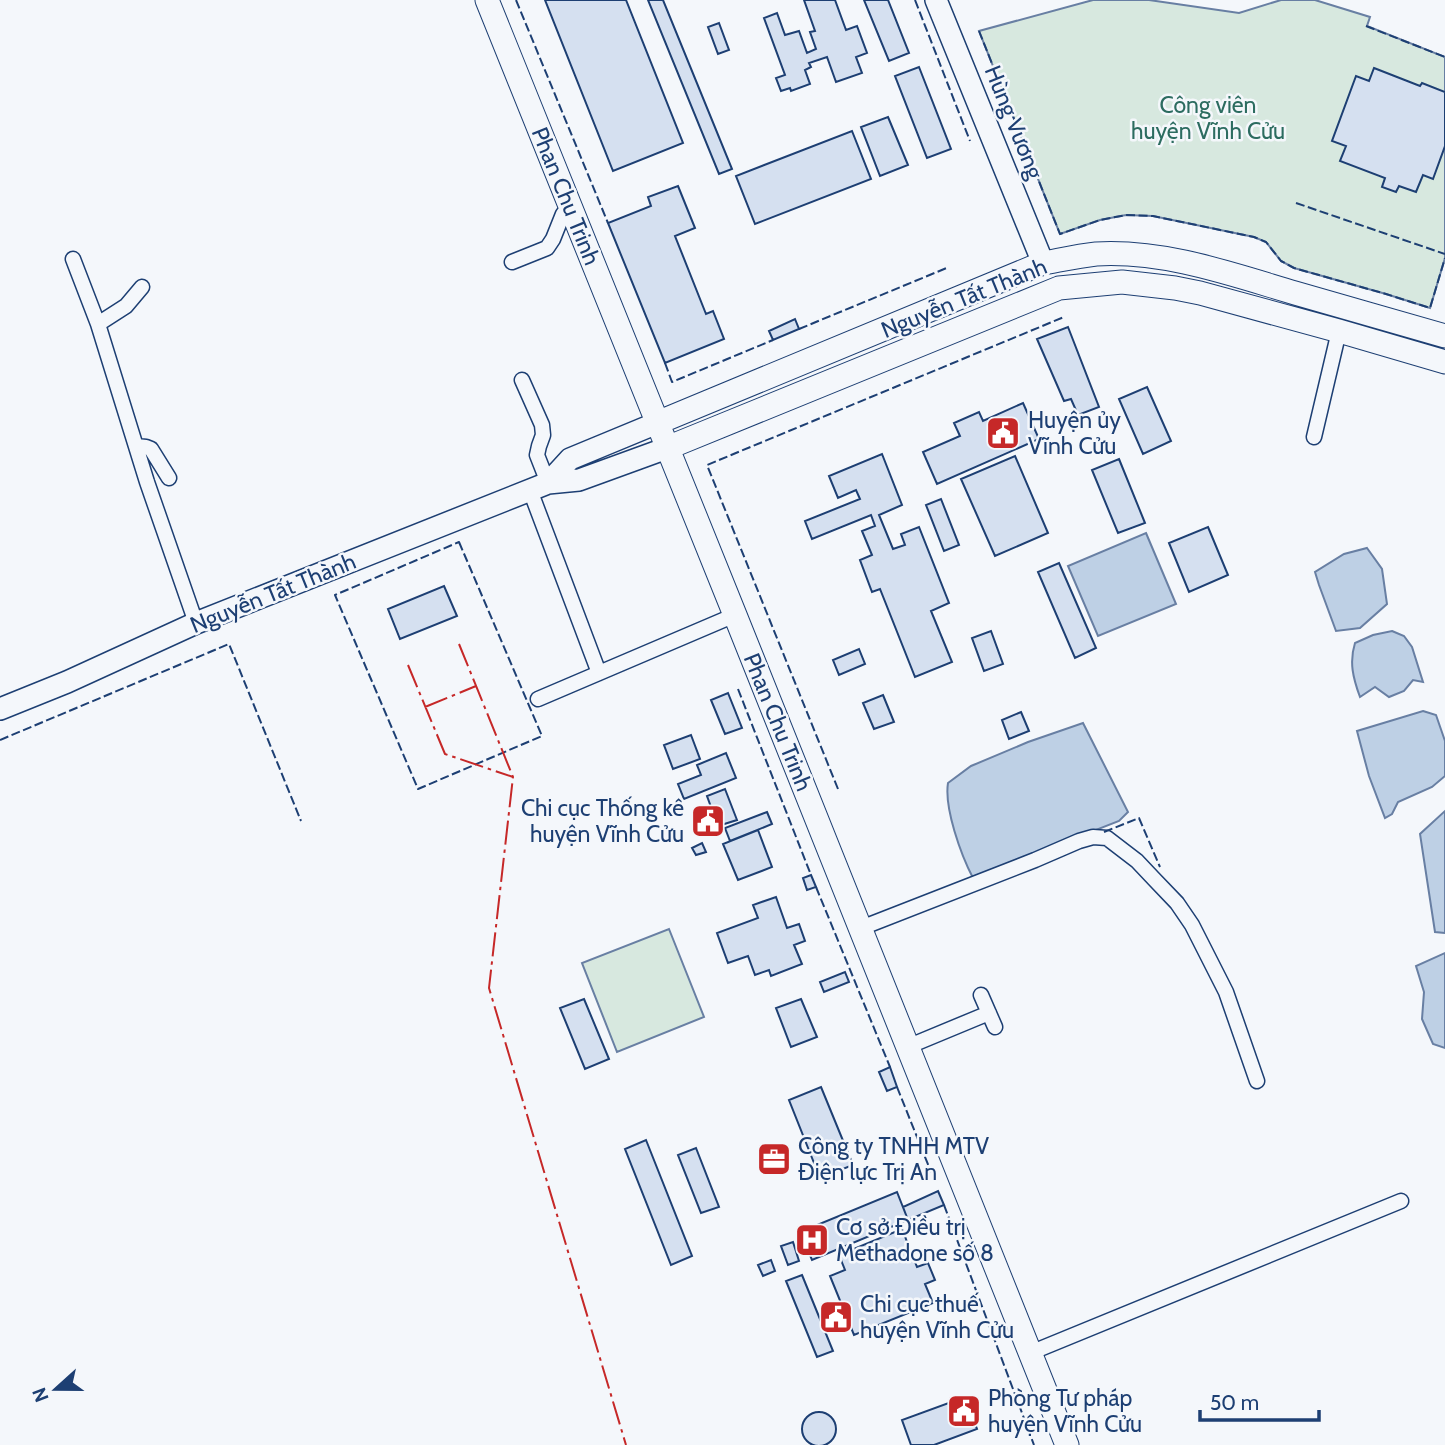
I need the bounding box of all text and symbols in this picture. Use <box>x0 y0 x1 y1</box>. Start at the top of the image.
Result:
street label: Hùng Vương <box>979 61 1050 183</box>
park label: Công viên huyện Vĩnh Cửu <box>1131 91 1285 145</box>
street label: Phan Chu Trinh <box>526 123 606 269</box>
street label: Nguyễn Tất Thành <box>877 252 1051 344</box>
place label: Huyện ủy Vĩnh Cửu <box>1028 406 1121 460</box>
public building icon: Huyện ủy Vĩnh Cửu <box>984 414 1022 452</box>
street label: Nguyễn Tất Thành <box>186 547 360 639</box>
street label: Phan Chu Trinh <box>738 649 818 795</box>
place label: Chi cục Thống kê huyện Vĩnh Cửu <box>521 794 684 848</box>
public building icon: Chi cục Thống kê huyện Vĩnh Cửu <box>689 802 727 840</box>
place label: Công ty TNHH MTV Điện lực Trị An <box>798 1132 989 1186</box>
office icon: Công ty TNHH MTV Điện lực Trị An <box>755 1140 793 1178</box>
place label: Cơ sở Điều trị Methadone số 8 <box>836 1213 994 1267</box>
hospital icon: Cơ sở Điều trị Methadone số 8 <box>793 1221 831 1259</box>
place label: Chi cục thuế huyện Vĩnh Cửu <box>860 1290 1014 1344</box>
public building icon: Chi cục thuế huyện Vĩnh Cửu <box>817 1298 855 1336</box>
north arrow <box>21 1354 91 1424</box>
scale bar <box>1200 1378 1319 1422</box>
place label: Phòng Tư pháp huyện Vĩnh Cửu <box>988 1384 1142 1438</box>
text: N <box>27 1385 54 1405</box>
text: 50 m <box>1210 1390 1259 1415</box>
public building icon: Phòng Tư pháp huyện Vĩnh Cửu <box>945 1392 983 1430</box>

